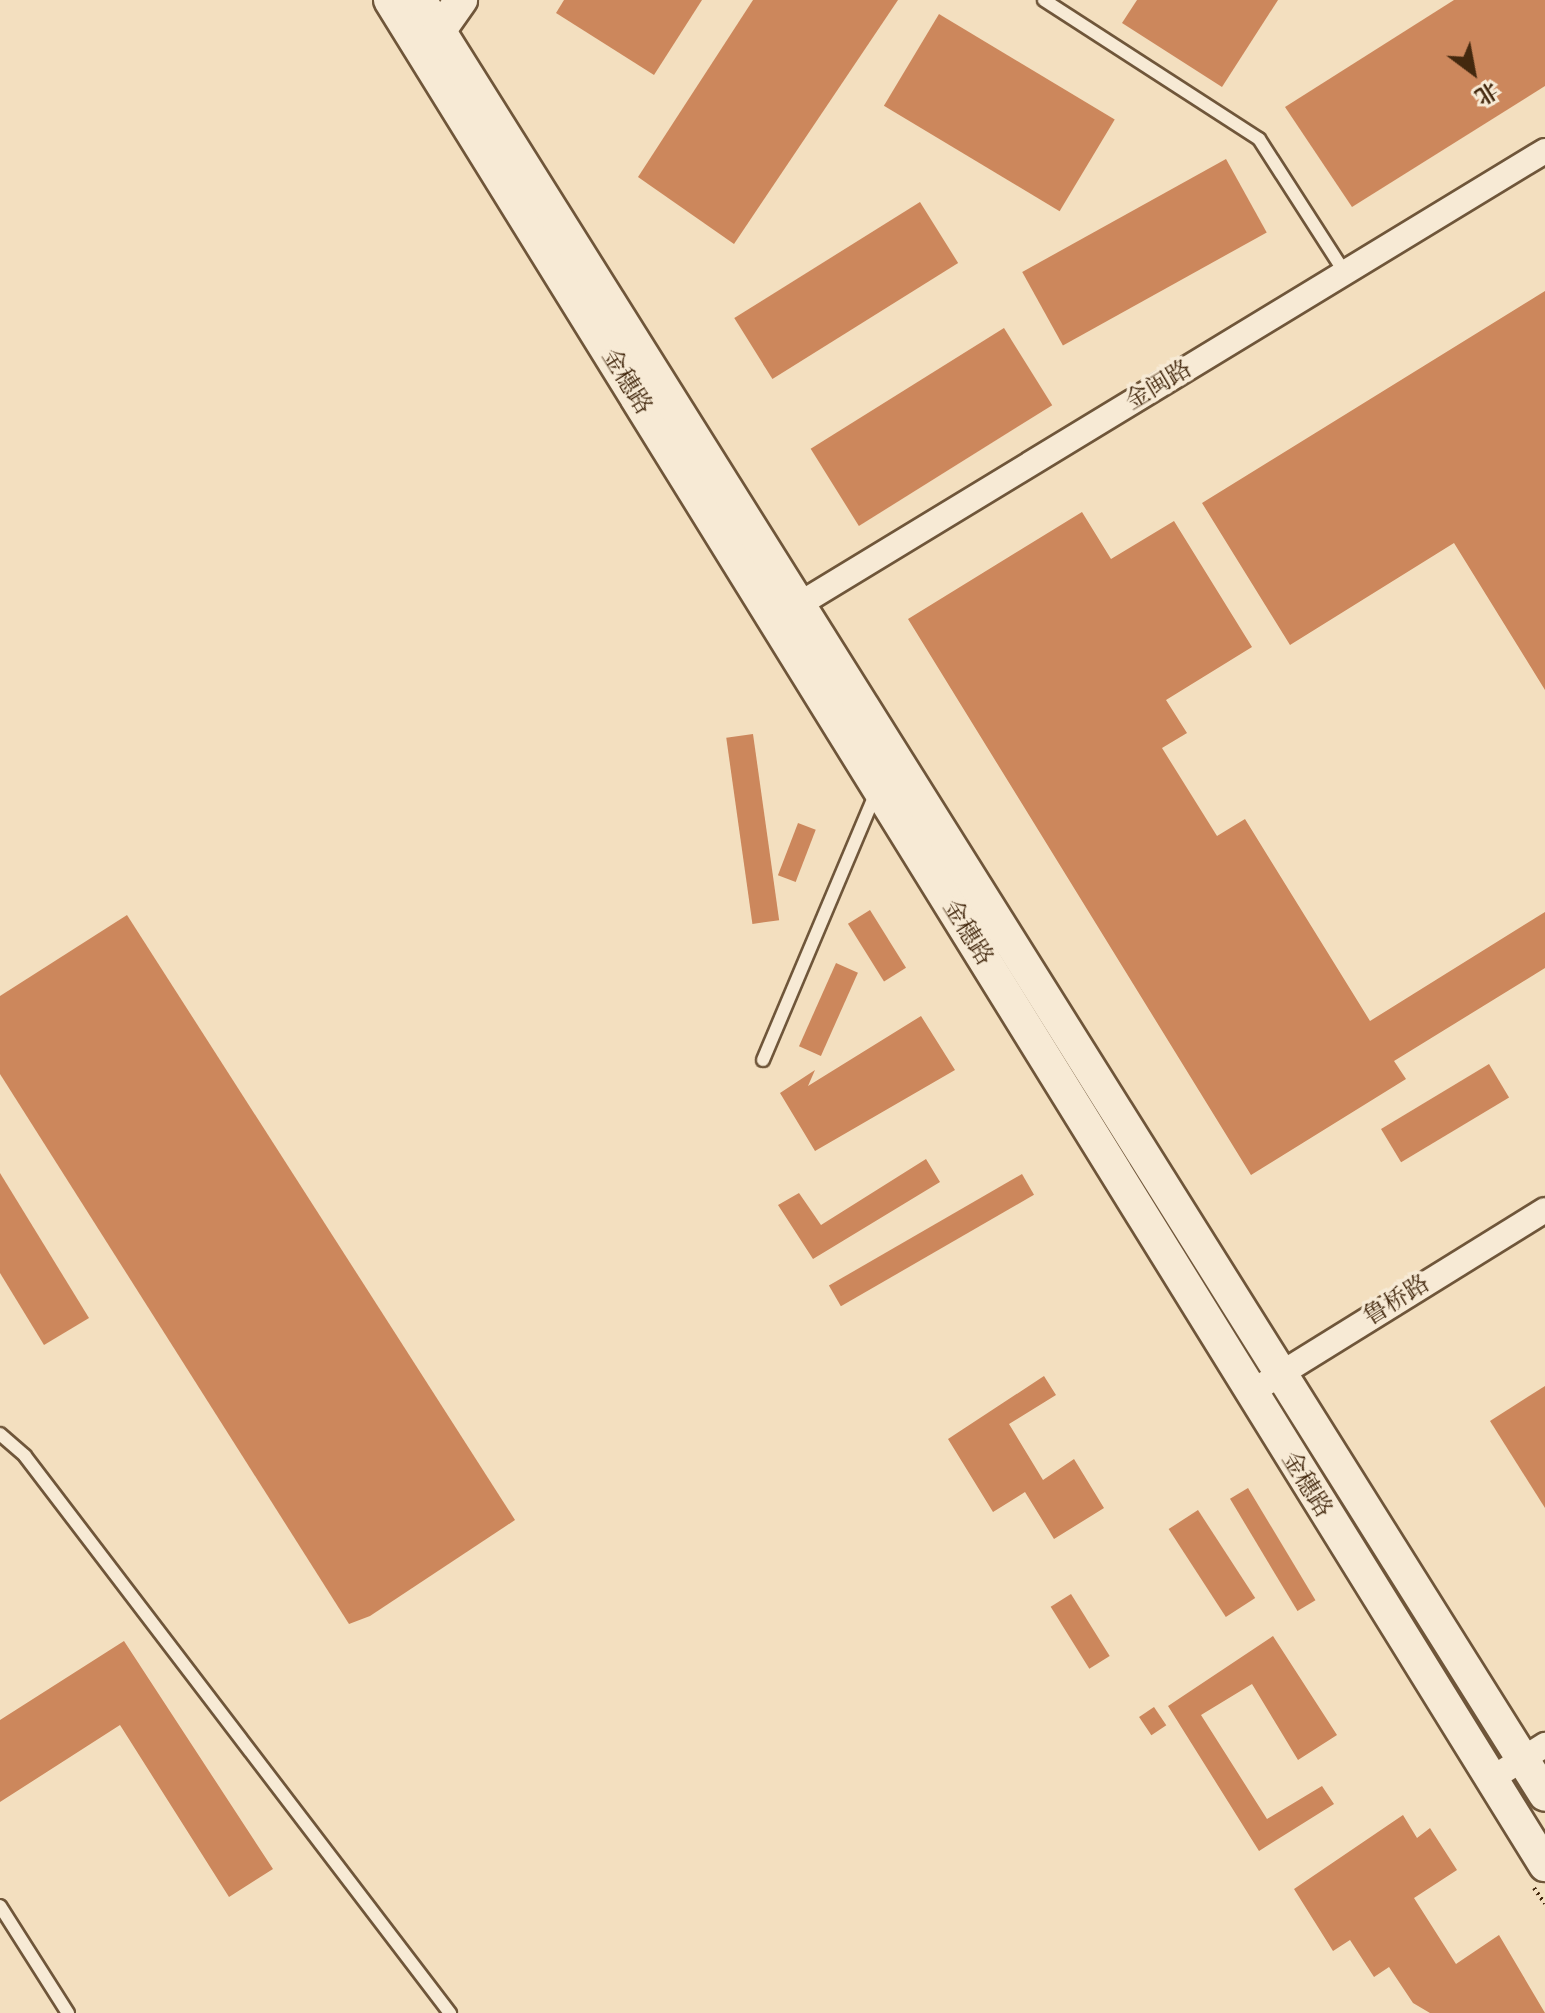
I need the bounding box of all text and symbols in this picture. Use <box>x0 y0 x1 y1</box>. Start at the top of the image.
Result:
north arrow <box>1433 32 1513 112</box>
text: 北 <box>1469 75 1502 110</box>
street label: 金穗路 <box>595 344 657 420</box>
street label: 金闽路 <box>1121 355 1197 417</box>
street label: 金穗路 <box>936 895 998 971</box>
street label: 鲁桥路 <box>1359 1270 1435 1332</box>
street label: 金穗路 <box>1275 1447 1337 1523</box>

